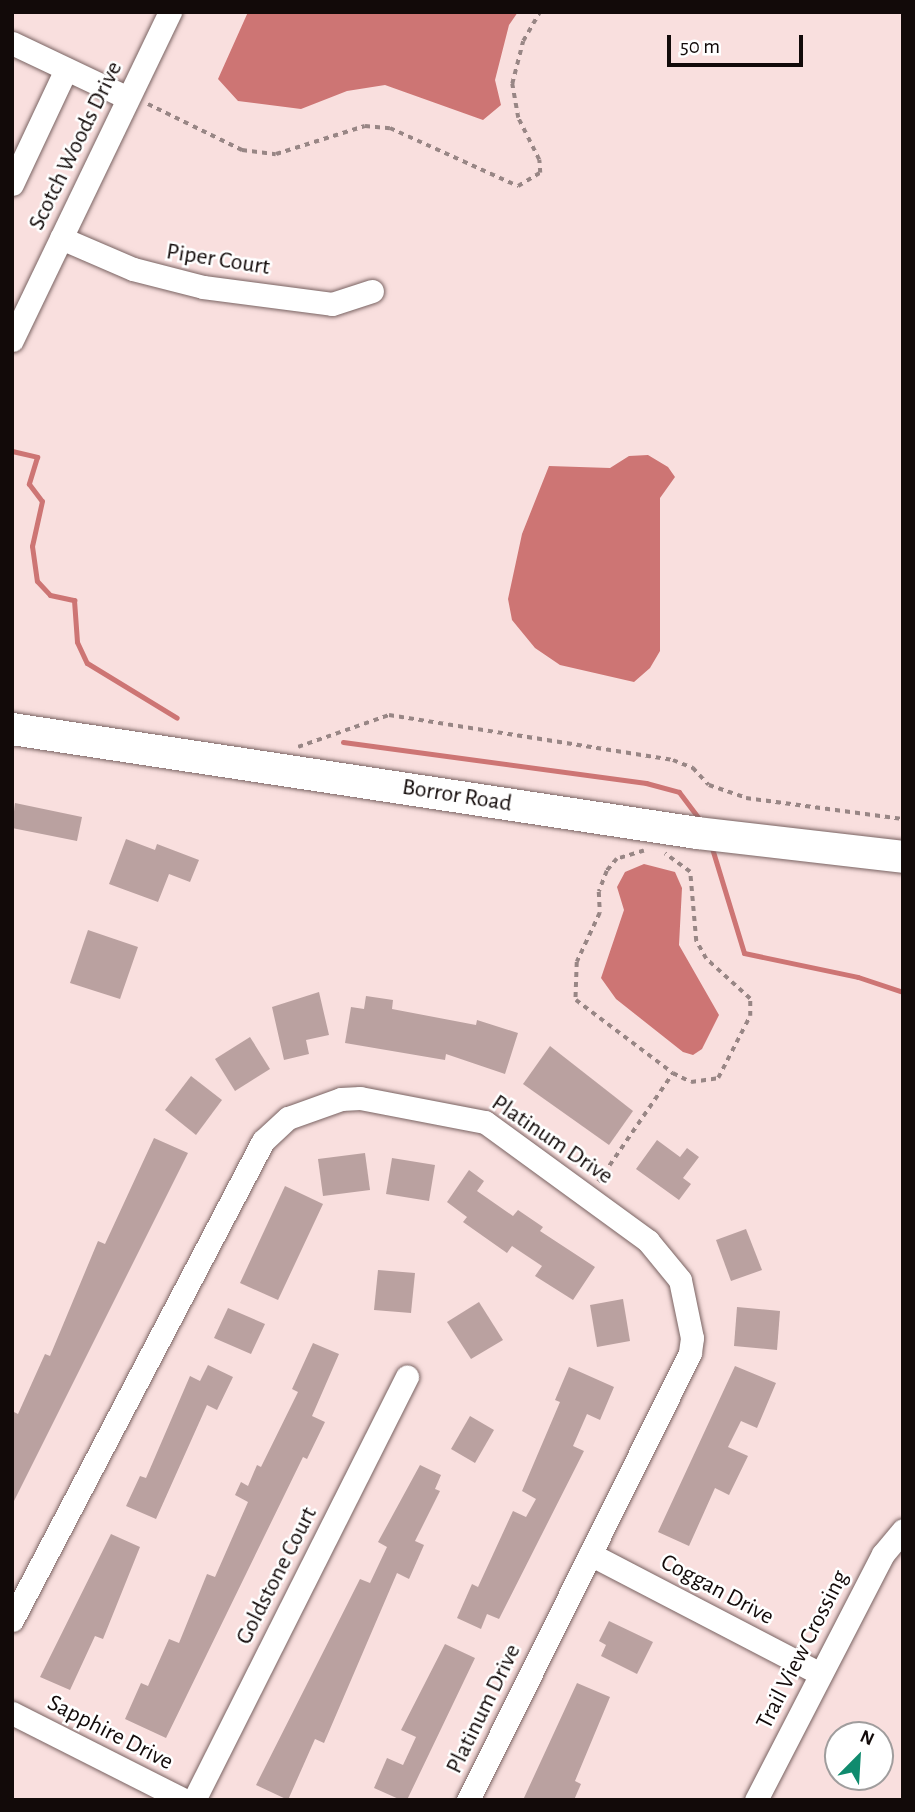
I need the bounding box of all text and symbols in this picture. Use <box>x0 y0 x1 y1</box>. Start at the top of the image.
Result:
scale bar <box>670 21 806 65</box>
text: 50 m <box>680 36 720 57</box>
street label: Scotch Woods Drive <box>23 57 129 235</box>
street label: Piper Court <box>164 238 272 282</box>
street label: Borror Road <box>400 773 514 819</box>
street label: Platinum Drive <box>486 1089 618 1191</box>
street label: Goldstone Court <box>230 1502 324 1650</box>
street label: Coggan Drive <box>656 1548 778 1632</box>
street label: Trail View Crossing <box>751 1566 855 1734</box>
street label: Platinum Drive <box>440 1640 528 1778</box>
street label: Sapphire Drive <box>42 1689 178 1777</box>
north arrow <box>824 1721 894 1791</box>
text: N <box>857 1727 877 1750</box>

